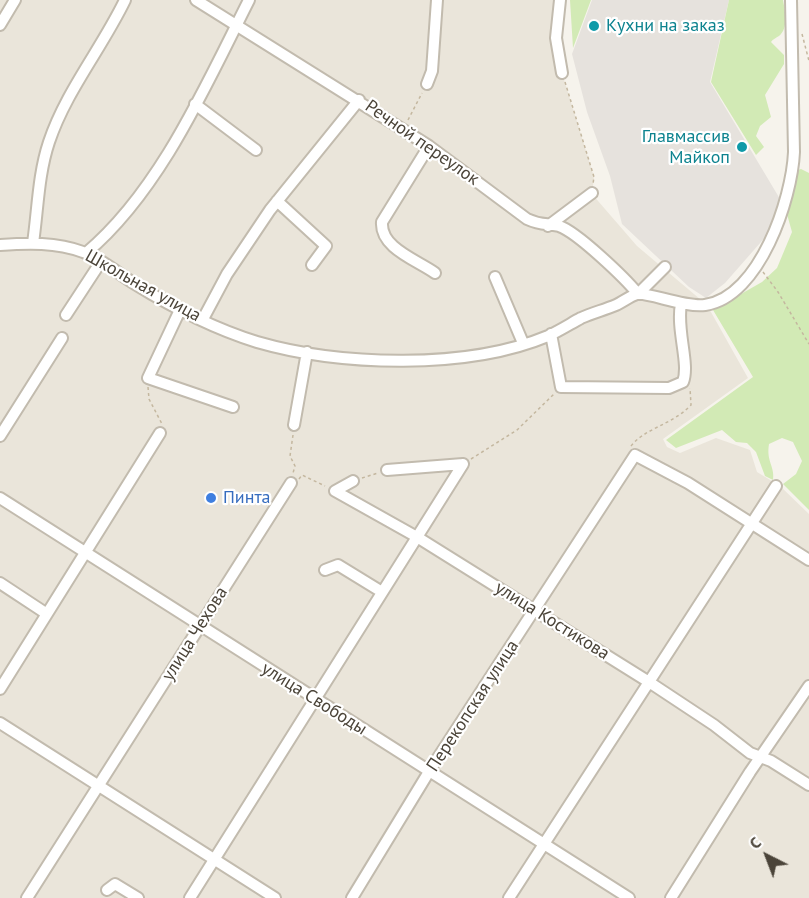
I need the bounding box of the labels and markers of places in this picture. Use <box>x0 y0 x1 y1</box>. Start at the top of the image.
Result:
place label: Кухни на заказ <box>606 15 725 37</box>
marker: Кухни на заказ <box>587 19 601 33</box>
place label: Главмассив Майкоп <box>642 126 730 168</box>
marker: Главмассив Майкоп <box>735 140 749 154</box>
place label: Пинта <box>223 487 271 509</box>
marker: Пинта <box>204 491 218 505</box>

